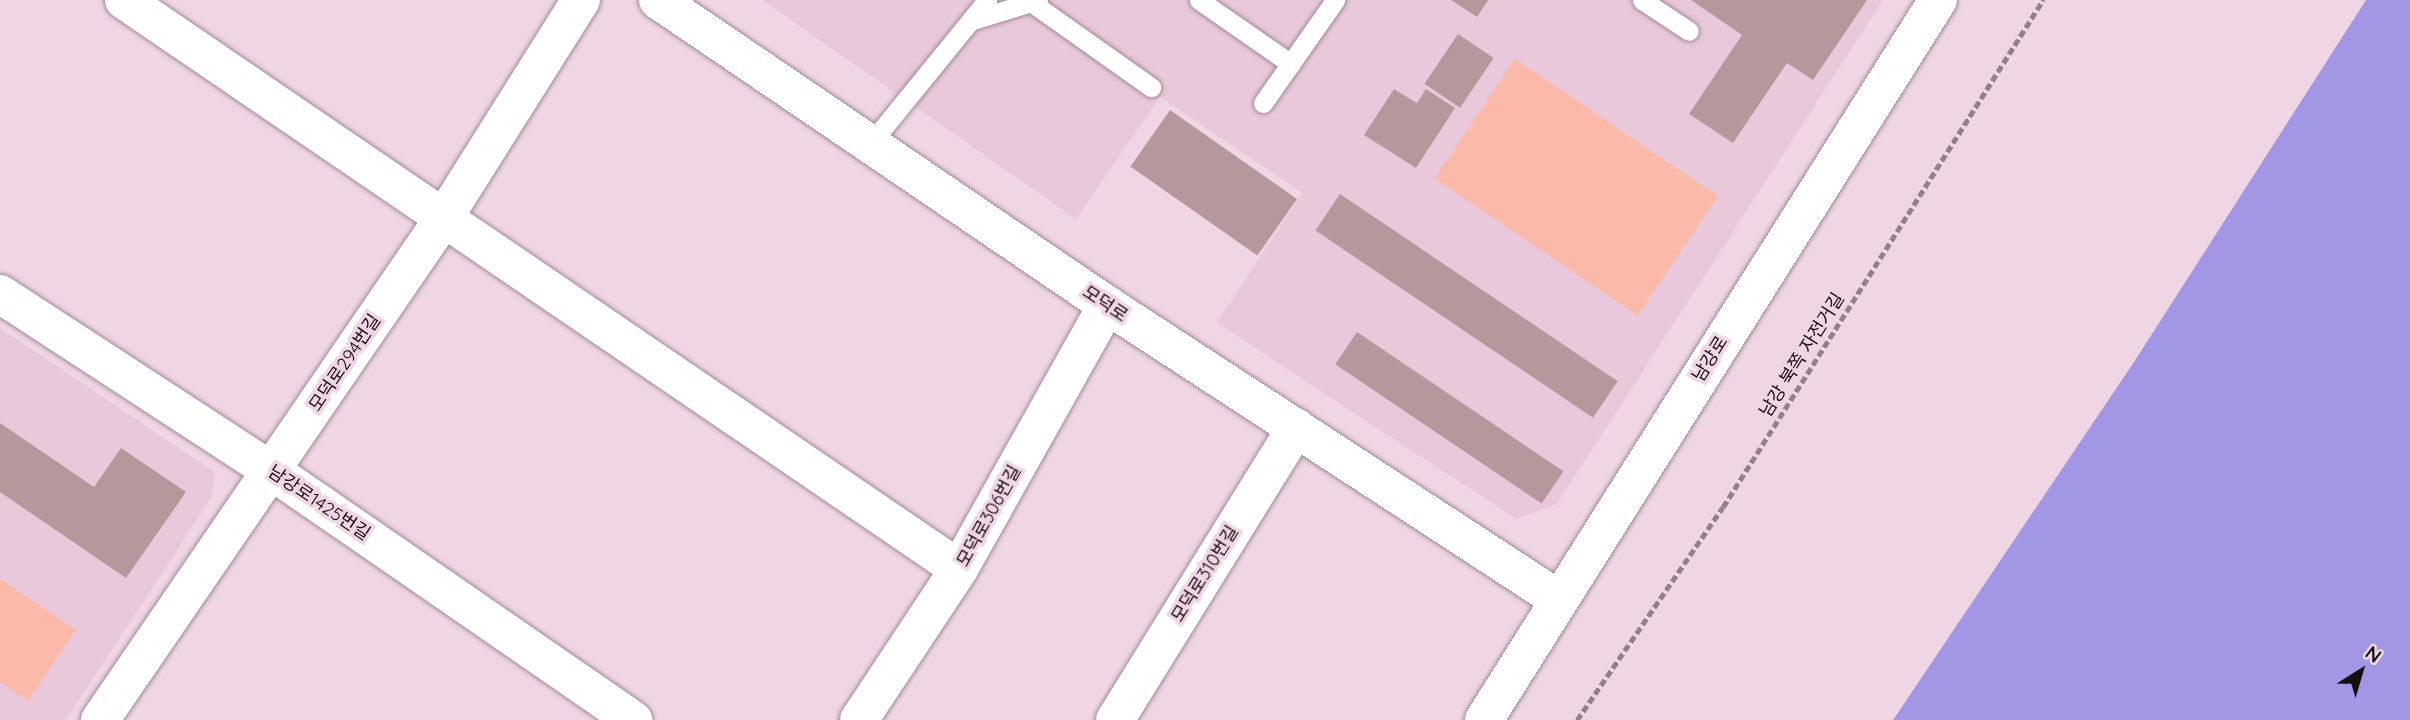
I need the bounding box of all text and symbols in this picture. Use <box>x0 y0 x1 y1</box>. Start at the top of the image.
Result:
street label: 모덕로 <box>1078 281 1132 327</box>
street label: 남강 북쪽 자전거길 <box>1755 289 1849 421</box>
street label: 모덕로294번길 <box>305 310 385 416</box>
street label: 남강로 <box>1688 332 1732 386</box>
street label: 남강로1425번길 <box>264 461 374 545</box>
street label: 모덕로306번길 <box>952 462 1026 570</box>
street label: 모덕로310번길 <box>1167 522 1243 626</box>
north arrow <box>2326 636 2396 706</box>
text: N <box>2361 640 2386 668</box>

